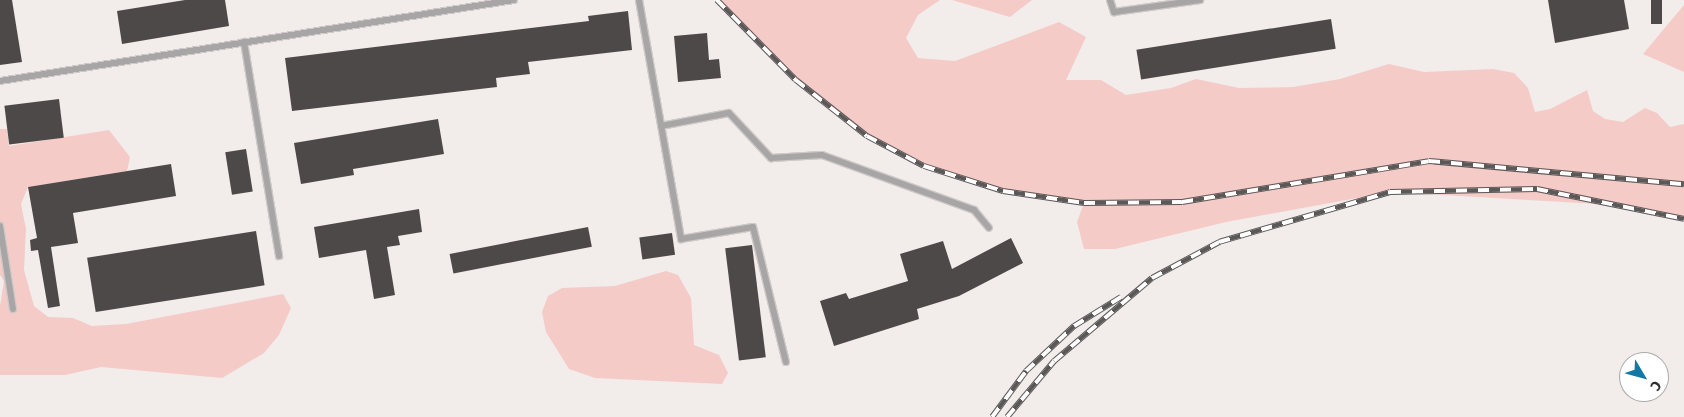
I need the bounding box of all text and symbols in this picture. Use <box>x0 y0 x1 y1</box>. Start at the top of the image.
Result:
north arrow <box>1619 352 1669 402</box>
text: С <box>1646 377 1665 394</box>

